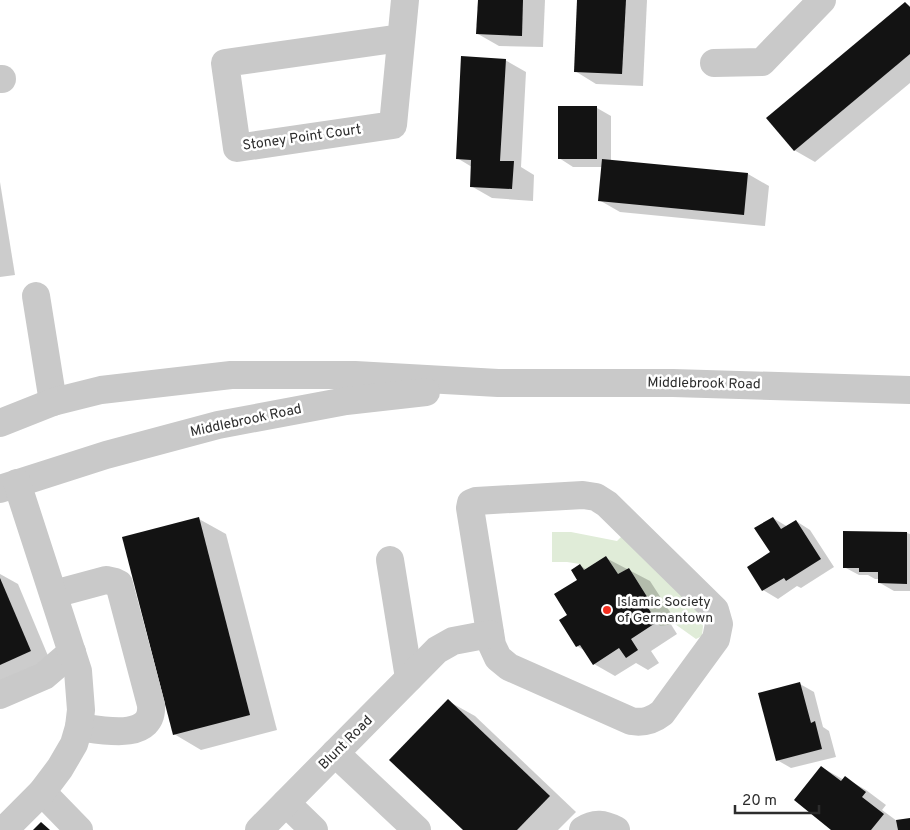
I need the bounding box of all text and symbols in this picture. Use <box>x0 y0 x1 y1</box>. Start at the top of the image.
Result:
street label: Stoney Point Court <box>242 121 362 155</box>
street label: Middlebrook Road <box>647 375 761 393</box>
street label: Middlebrook Road <box>189 401 303 441</box>
place label: Islamic Society of Germantown <box>617 594 713 627</box>
marker: Islamic Society of Germantown <box>601 604 613 616</box>
street label: Blunt Road <box>315 712 377 774</box>
scale bar <box>735 782 819 814</box>
text: 20 m <box>742 792 777 811</box>

